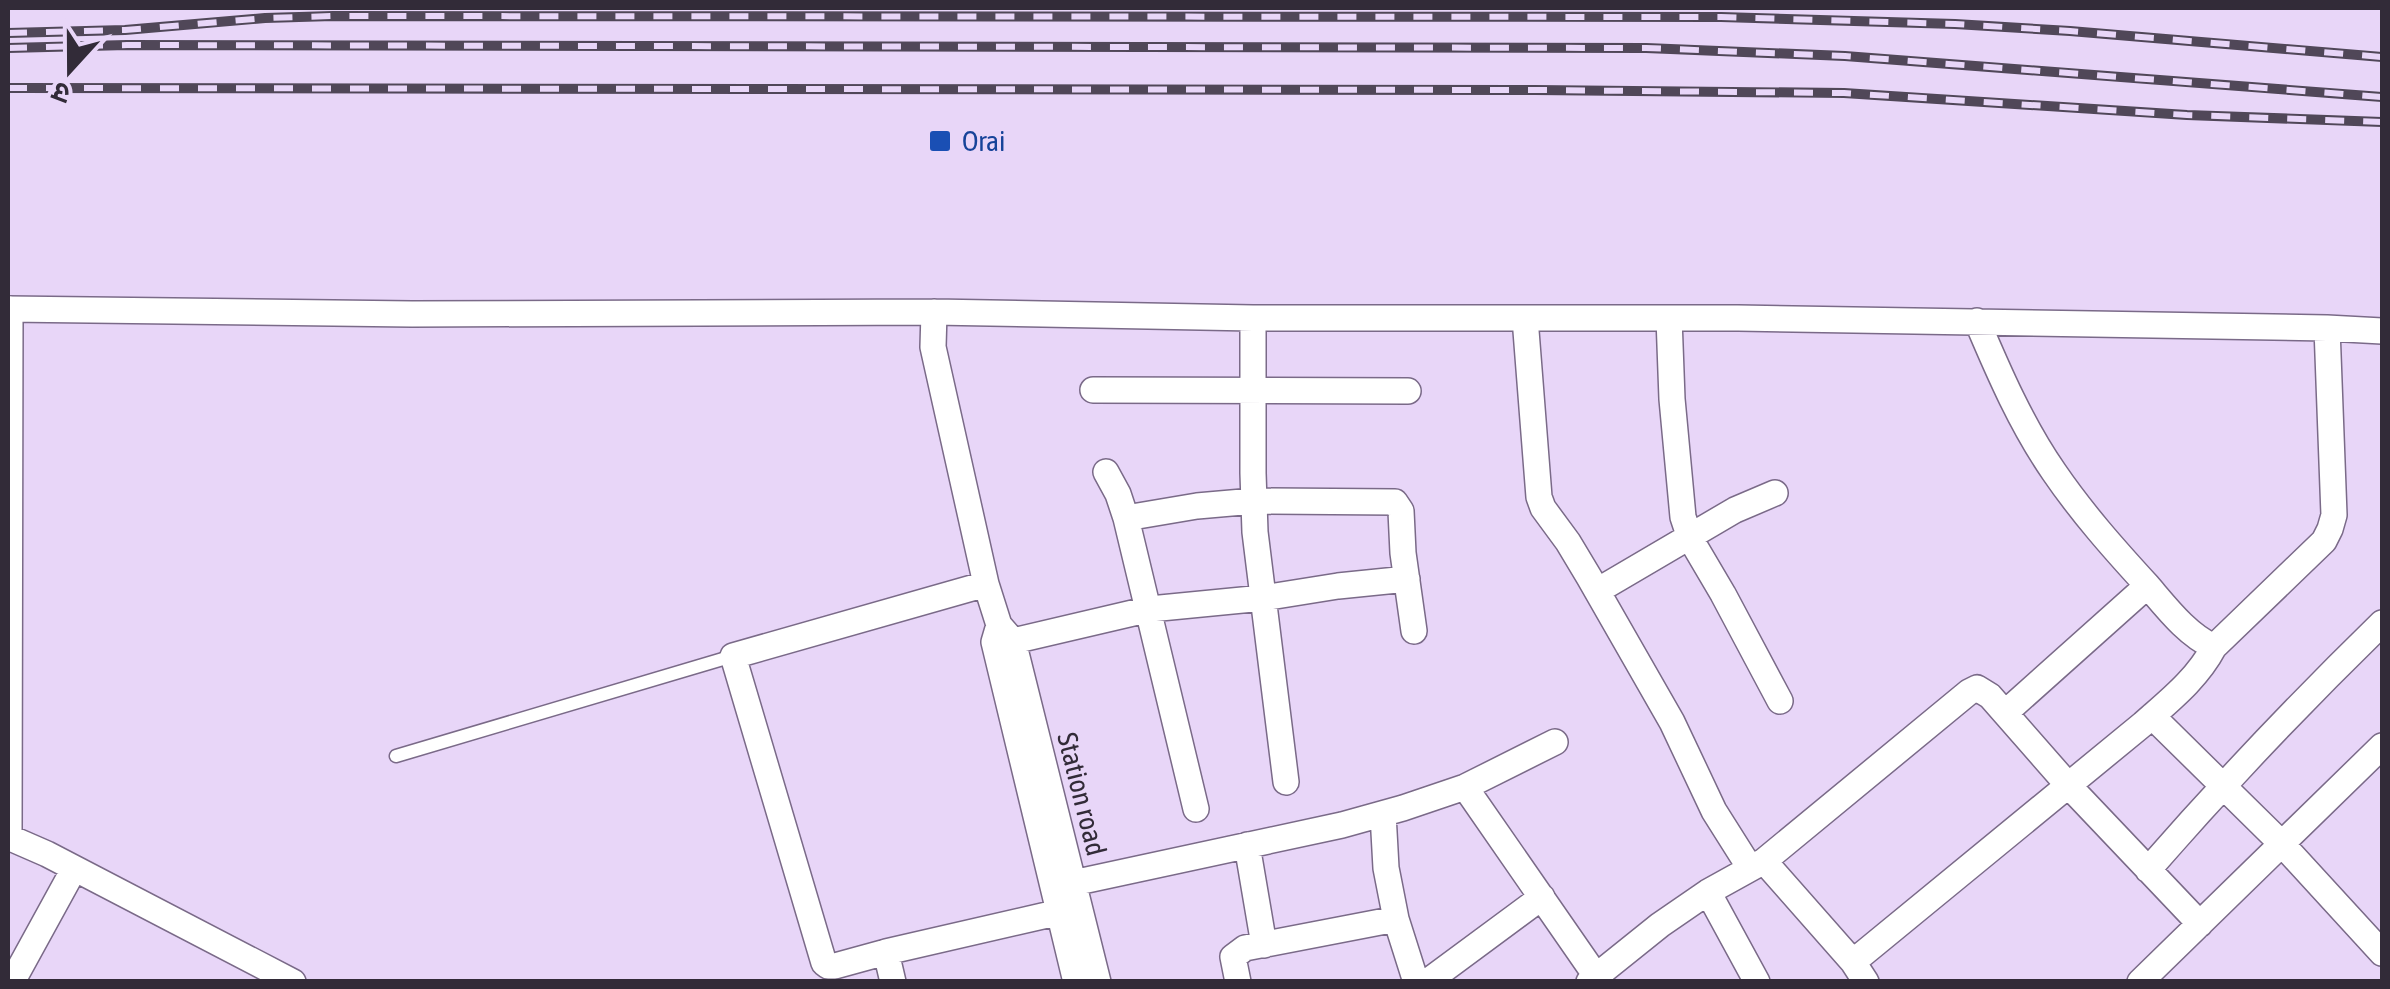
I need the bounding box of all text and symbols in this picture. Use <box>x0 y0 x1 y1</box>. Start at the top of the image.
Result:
north arrow <box>20 20 120 120</box>
text: उ <box>47 75 74 111</box>
place label: Orai <box>962 125 1006 157</box>
marker: Orai <box>927 128 953 154</box>
street label: Station road <box>1051 729 1113 859</box>

